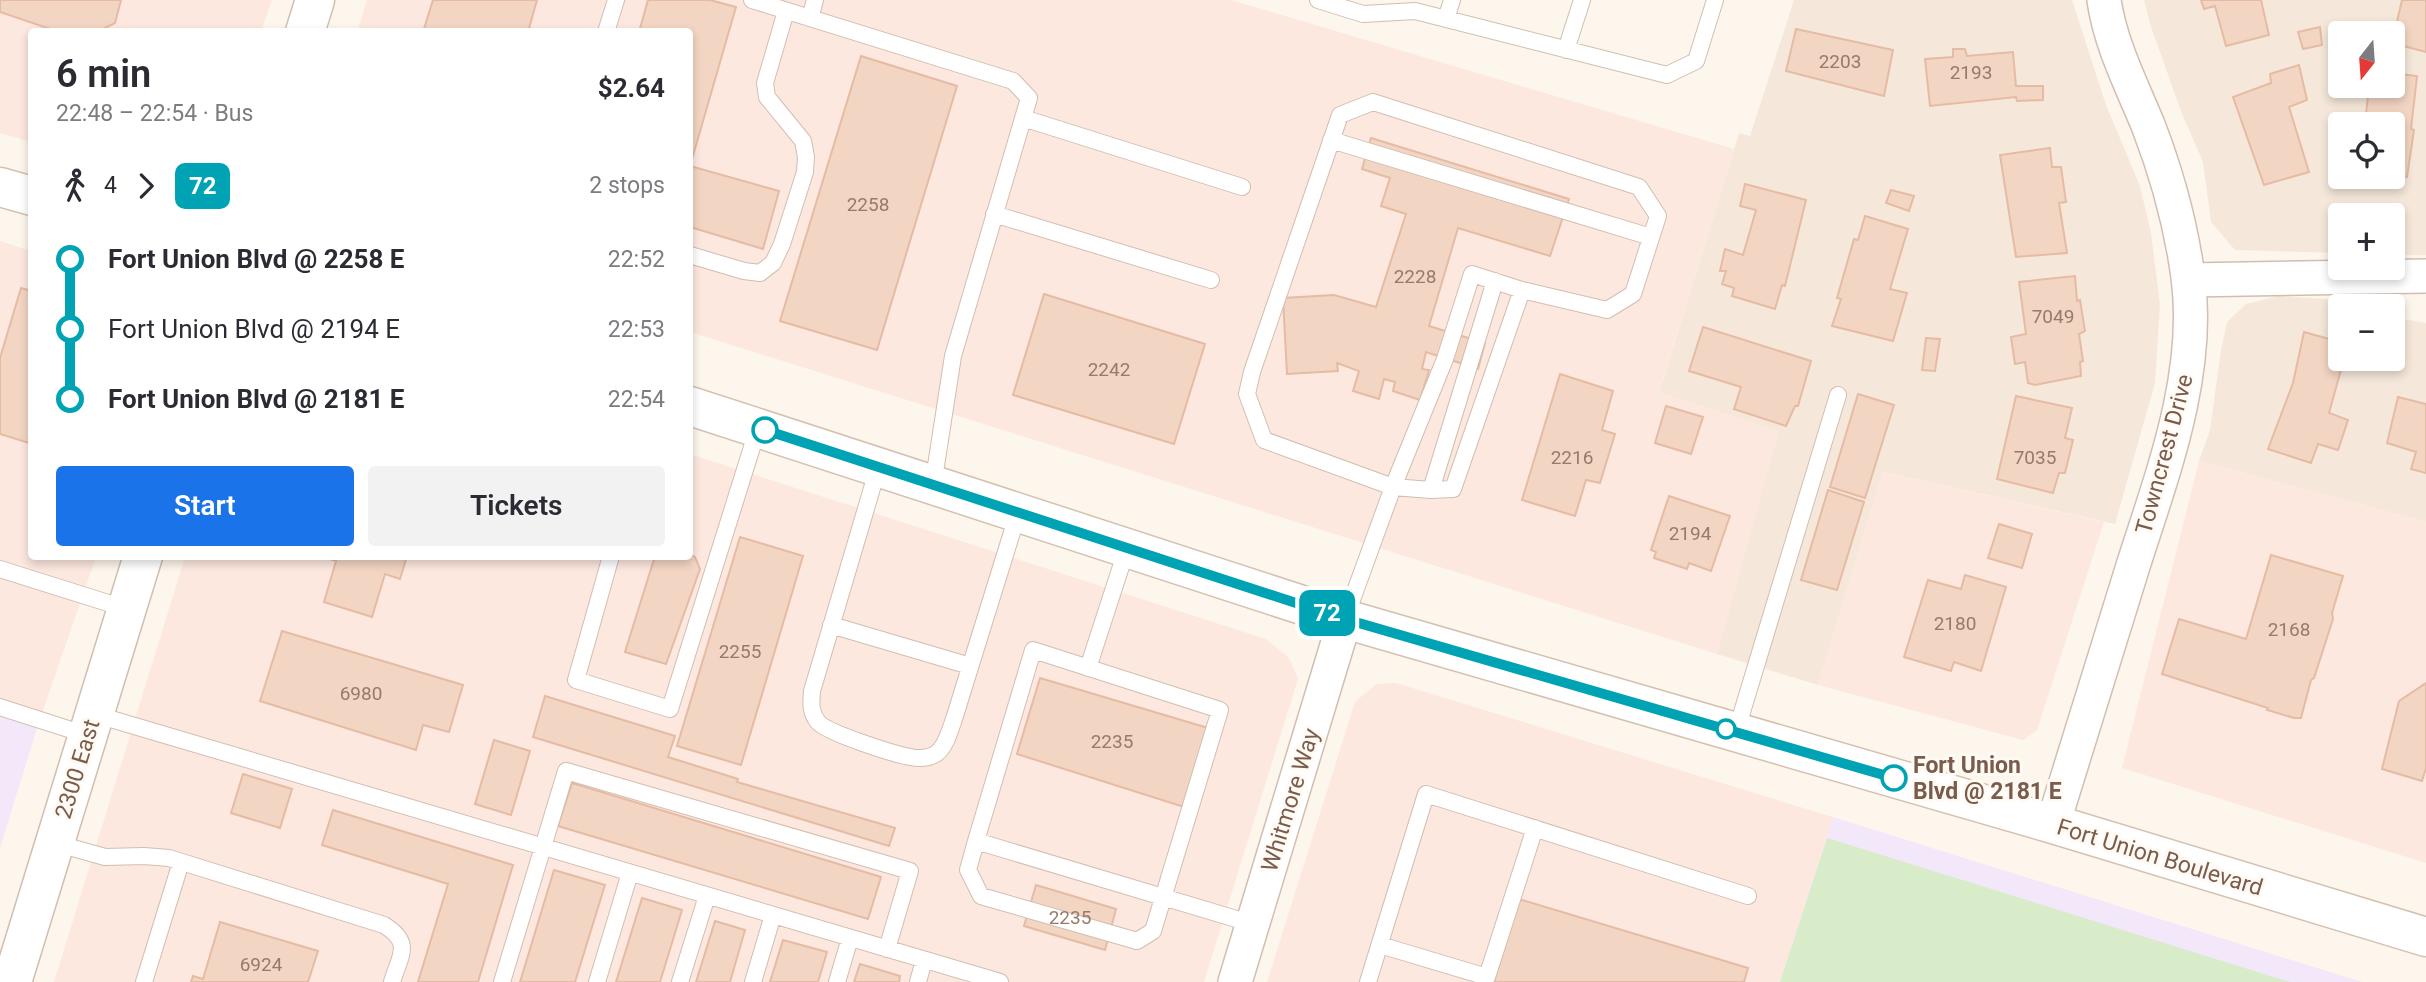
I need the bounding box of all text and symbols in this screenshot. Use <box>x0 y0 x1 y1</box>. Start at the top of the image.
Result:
north arrow <box>2328 21 2404 98</box>
map controls <box>2328 21 2405 371</box>
house number: 2203 <box>1819 50 1861 73</box>
text: 6 min <box>56 52 151 96</box>
house number: 2193 <box>1950 61 1992 84</box>
text: $2.64 <box>598 73 665 103</box>
text: 22:48 – 22:54 · Bus <box>56 100 253 127</box>
button: locate <box>2328 112 2405 189</box>
icon: walk <box>56 167 94 205</box>
icon: forward <box>127 167 165 205</box>
text: 4 <box>104 172 117 199</box>
text: 72 <box>189 172 216 200</box>
text: 2 stops <box>589 172 665 199</box>
house number: 2258 <box>847 193 889 216</box>
button: + <box>2328 203 2405 280</box>
text: Fort Union Blvd @ 2258 E <box>108 244 405 274</box>
text: 22:52 <box>608 246 665 273</box>
house number: 2228 <box>1394 265 1436 288</box>
button: − <box>2328 294 2405 371</box>
house number: 7049 <box>2032 305 2074 328</box>
text: Fort Union Blvd @ 2194 E <box>108 314 400 344</box>
text: 22:53 <box>608 316 665 343</box>
house number: 2242 <box>1088 358 1130 381</box>
street label: Towncrest Drive <box>2130 371 2199 537</box>
text: Fort Union Blvd @ 2181 E <box>108 384 405 414</box>
text: 22:54 <box>608 386 665 413</box>
unlabelled marker <box>752 417 778 443</box>
house number: 2216 <box>1551 446 1593 469</box>
house number: 7035 <box>2014 446 2056 469</box>
button: Start <box>56 466 354 546</box>
button: Tickets <box>368 466 665 546</box>
house number: 2194 <box>1669 522 1712 545</box>
line badge: 72 <box>1296 590 1358 636</box>
text: 72 <box>1313 599 1341 627</box>
house number: 2180 <box>1934 612 1976 635</box>
house number: 2168 <box>2268 618 2310 641</box>
house number: 2255 <box>719 640 761 663</box>
house number: 6980 <box>340 682 382 705</box>
street label: 2300 East <box>50 716 105 822</box>
unlabelled marker <box>1716 719 1736 739</box>
street label: Whitmore Way <box>1256 725 1325 875</box>
house number: 2235 <box>1091 730 1133 753</box>
place label: Fort Union Blvd @ 2181 E <box>1913 752 2062 805</box>
marker: Fort Union Blvd @ 2181 E <box>1881 765 1907 791</box>
street label: Fort Union Boulevard <box>2054 813 2266 902</box>
house number: 2235 <box>1049 906 1091 929</box>
house number: 6924 <box>240 953 283 976</box>

